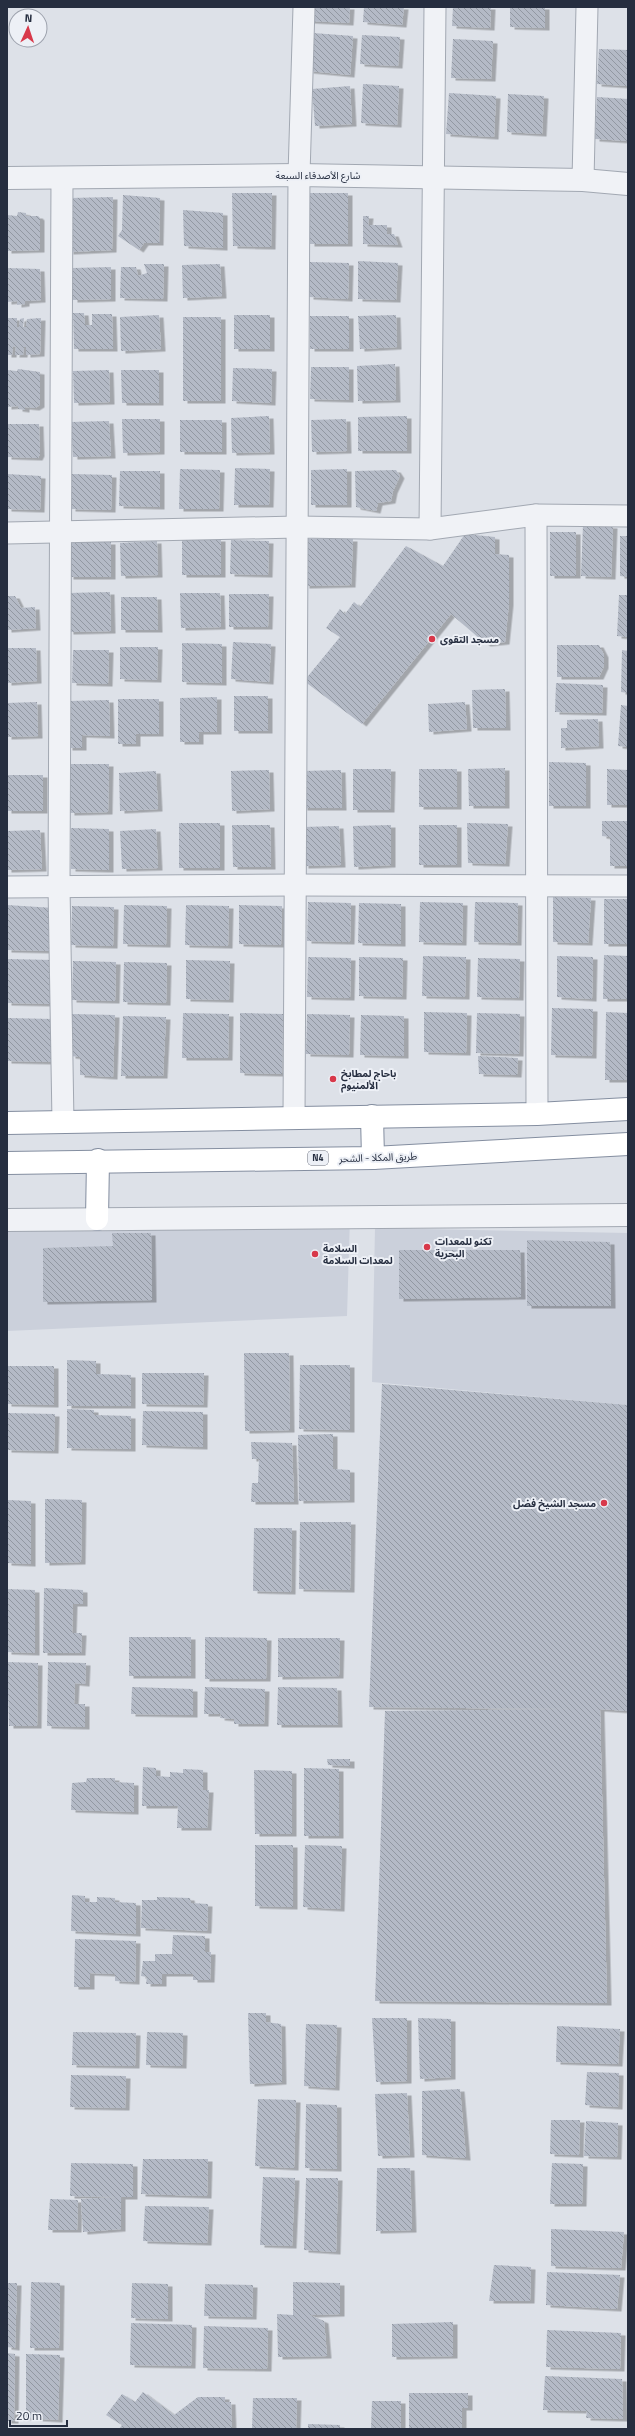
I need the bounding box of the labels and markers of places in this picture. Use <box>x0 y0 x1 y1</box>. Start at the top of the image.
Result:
place label: مسجد التقوى <box>440 632 499 647</box>
marker: مسجد التقوى <box>427 634 437 644</box>
place label: باحاج لمطابخ الألمنيوم <box>341 1066 396 1093</box>
marker: باحاج لمطابخ الألمنيوم <box>328 1074 338 1084</box>
place label: تكنو للمعدات البحرية <box>435 1234 492 1261</box>
place label: السلامة لمعدات السلامة <box>323 1241 393 1268</box>
marker: تكنو للمعدات البحرية <box>422 1242 432 1252</box>
marker: السلامة لمعدات السلامة <box>310 1249 320 1259</box>
place label: مسجد الشيخ فضل <box>513 1496 596 1512</box>
marker: مسجد الشيخ فضل <box>599 1498 609 1508</box>

